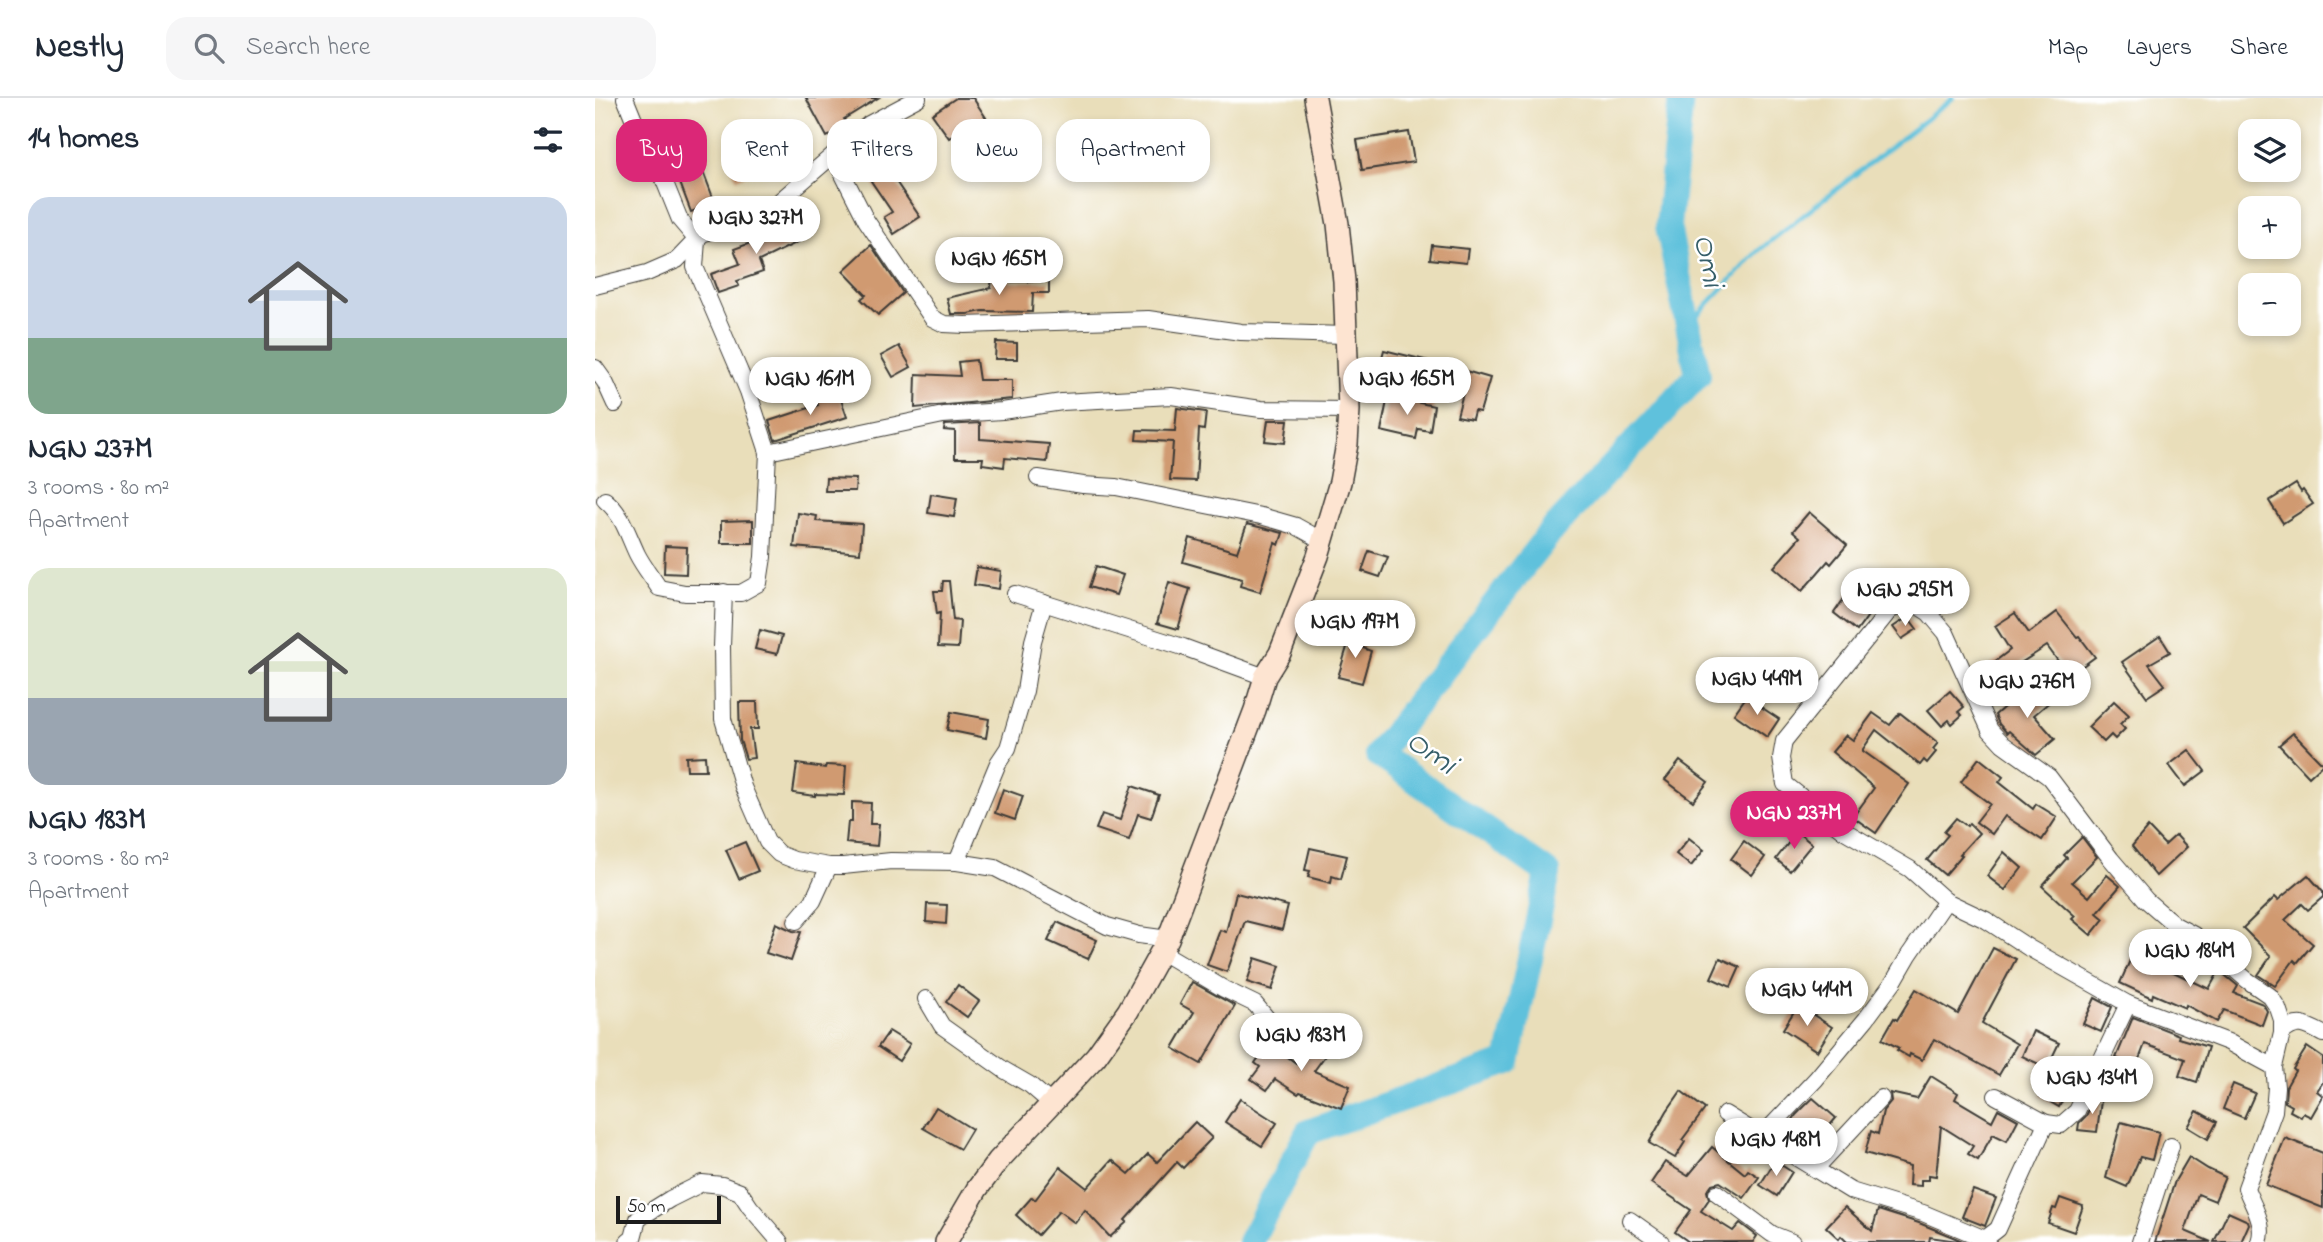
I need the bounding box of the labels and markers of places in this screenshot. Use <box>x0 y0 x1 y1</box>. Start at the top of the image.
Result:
pin: NGN 327M <box>684 197 828 256</box>
pin: NGN 165M <box>927 238 1071 297</box>
pin: NGN 161M <box>738 358 882 417</box>
pin: NGN 165M <box>1335 358 1479 417</box>
pin: NGN 295M <box>1833 568 1977 628</box>
pin: NGN 197M <box>1283 601 1427 660</box>
pin: NGN 449M <box>1685 658 1829 717</box>
pin: NGN 276M <box>1955 660 2099 720</box>
pin: NGN 237M <box>1722 792 1866 851</box>
pin: NGN 184M <box>2118 930 2262 989</box>
pin: NGN 414M <box>1735 968 1879 1028</box>
pin: NGN 183M <box>1229 1014 1373 1073</box>
pin: NGN 134M <box>2020 1056 2164 1116</box>
pin: NGN 148M <box>1704 1118 1848 1178</box>

